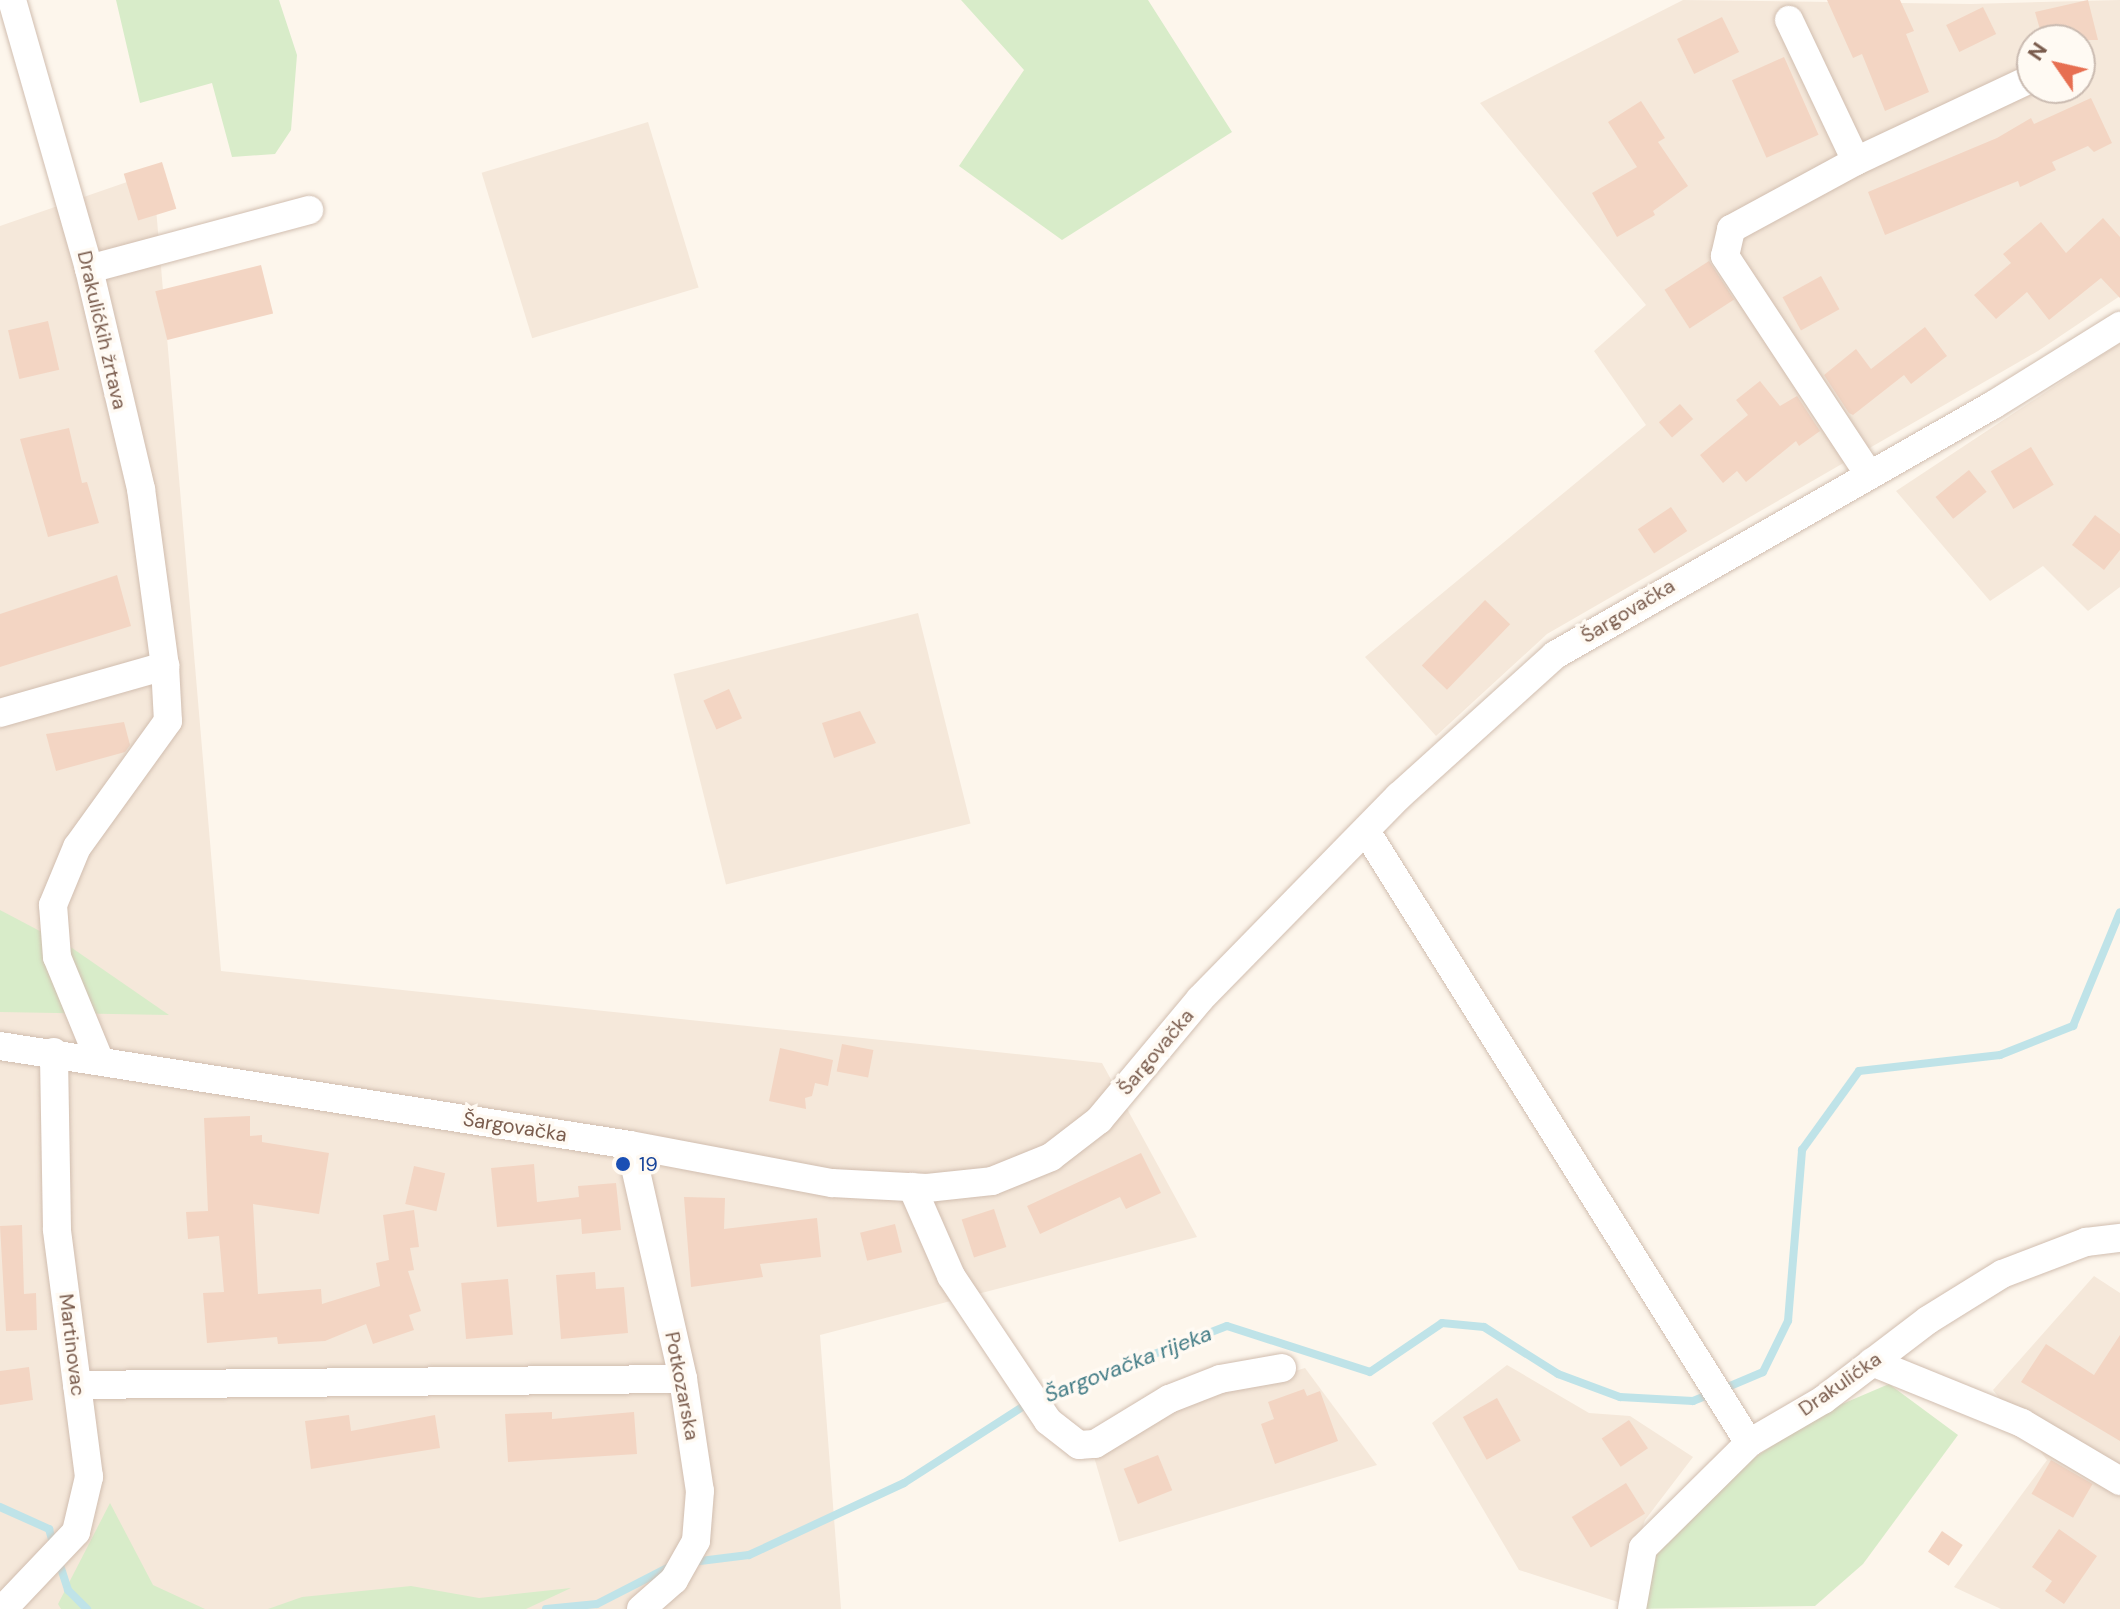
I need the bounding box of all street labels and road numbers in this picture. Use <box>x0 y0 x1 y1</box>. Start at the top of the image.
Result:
street label: Drakulićkih žrtava <box>72 248 132 412</box>
street label: Šargovačka <box>1577 574 1679 648</box>
street label: Šargovačka <box>1113 1004 1199 1100</box>
street label: Šargovačka <box>461 1107 569 1147</box>
street label: Martinovac <box>54 1292 90 1398</box>
street label: Potkozarska <box>660 1330 704 1442</box>
street label: Drakulićka <box>1794 1347 1886 1421</box>

